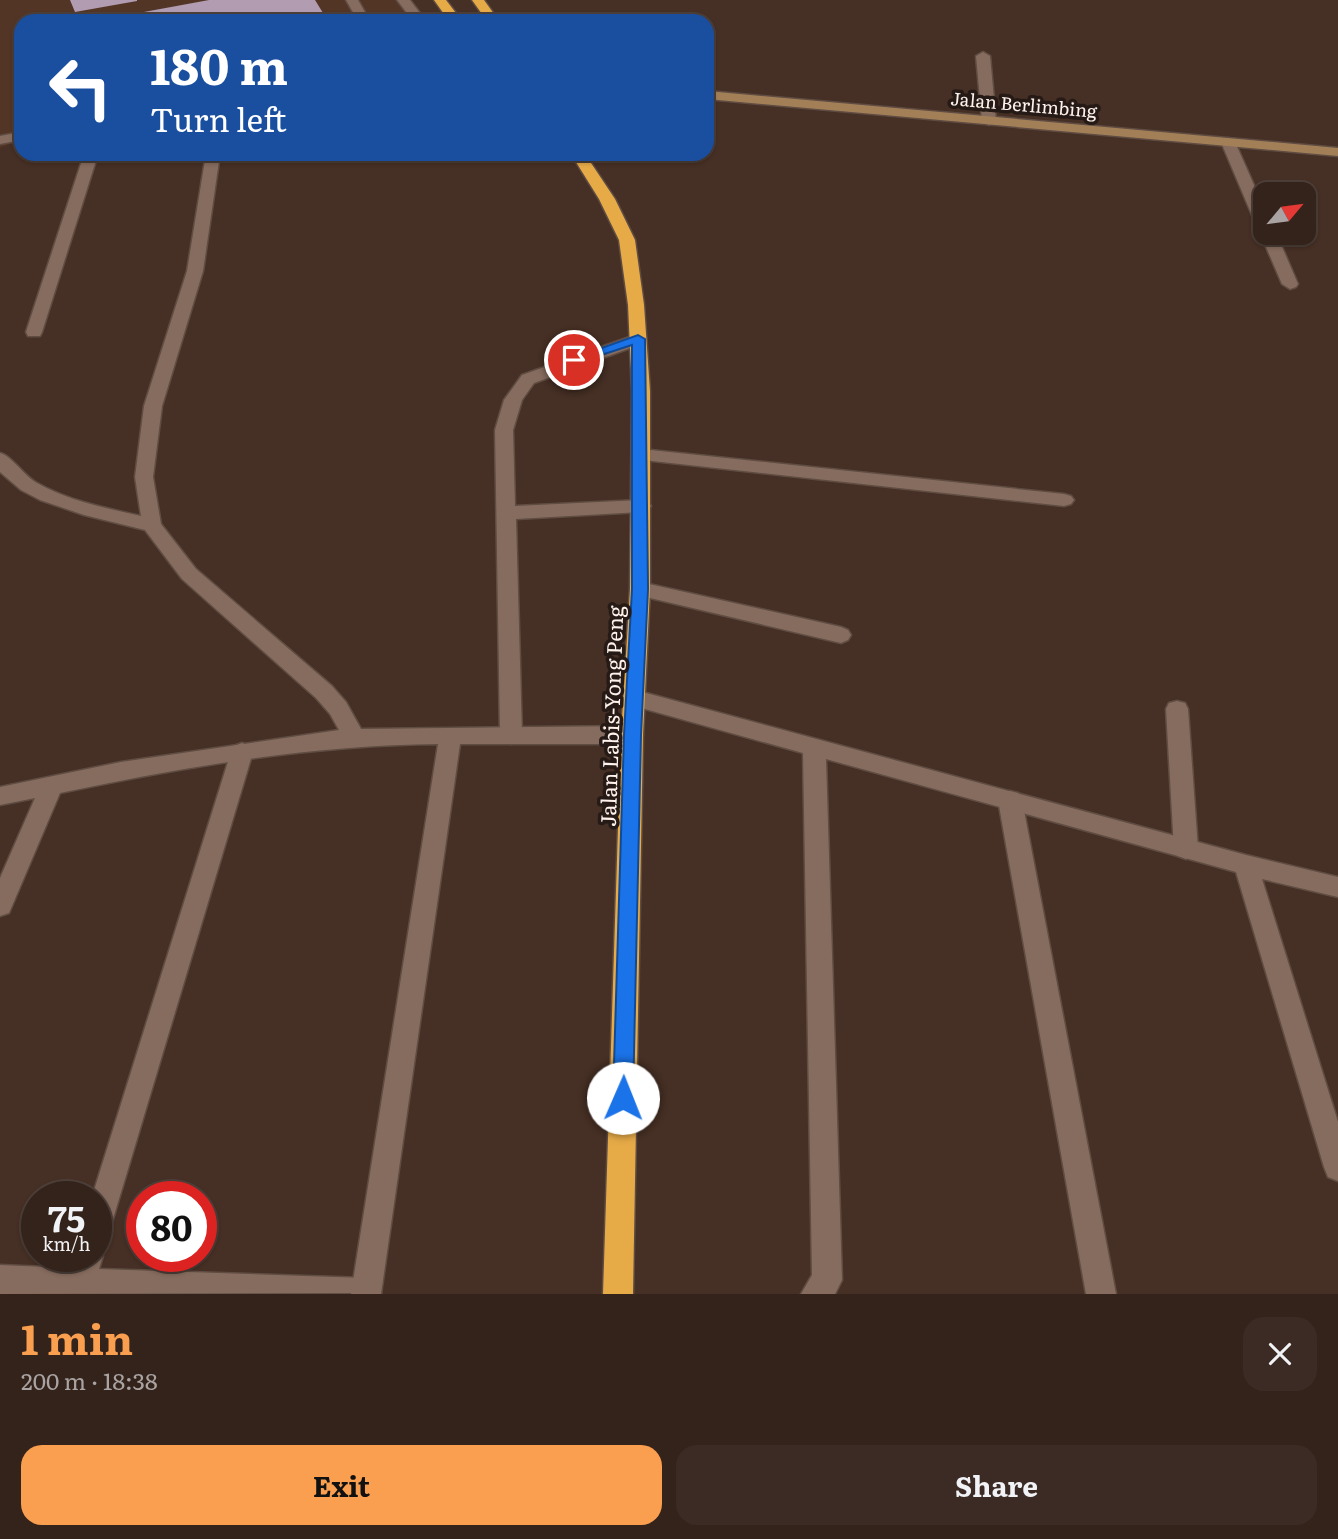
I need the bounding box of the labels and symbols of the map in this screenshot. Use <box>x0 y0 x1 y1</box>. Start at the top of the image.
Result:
street label: Jalan Berlimbing <box>950 84 1099 124</box>
north arrow <box>1253 182 1316 245</box>
pin <box>544 330 604 390</box>
street label: Jalan Labis-Yong Peng <box>591 605 629 827</box>
position arrow <box>586 1061 660 1135</box>
speed limit sign: 80 <box>126 1181 217 1272</box>

